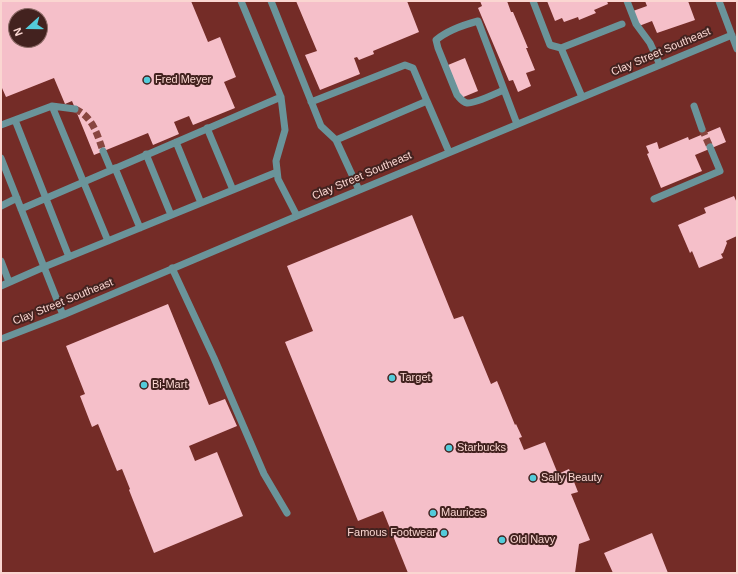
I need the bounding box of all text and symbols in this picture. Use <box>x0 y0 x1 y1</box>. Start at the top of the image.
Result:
north arrow <box>8 8 48 48</box>
street label: Clay Street Southeast <box>609 25 713 79</box>
text: N <box>11 26 25 38</box>
place label: Fred Meyer <box>155 73 211 87</box>
marker: Fred Meyer <box>142 75 152 85</box>
street label: Clay Street Southeast <box>310 149 414 203</box>
street label: Clay Street Southeast <box>11 276 115 328</box>
place label: Target <box>400 371 431 385</box>
marker: Target <box>387 373 397 383</box>
place label: Bi-Mart <box>152 378 187 392</box>
marker: Bi-Mart <box>139 380 149 390</box>
place label: Starbucks <box>457 441 506 455</box>
marker: Starbucks <box>444 443 454 453</box>
place label: Sally Beauty <box>541 471 602 485</box>
marker: Sally Beauty <box>528 473 538 483</box>
place label: Maurices <box>441 506 486 520</box>
marker: Maurices <box>428 508 438 518</box>
place label: Famous Footwear <box>347 526 436 540</box>
marker: Famous Footwear <box>439 528 449 538</box>
place label: Old Navy <box>510 533 555 547</box>
marker: Old Navy <box>497 535 507 545</box>

